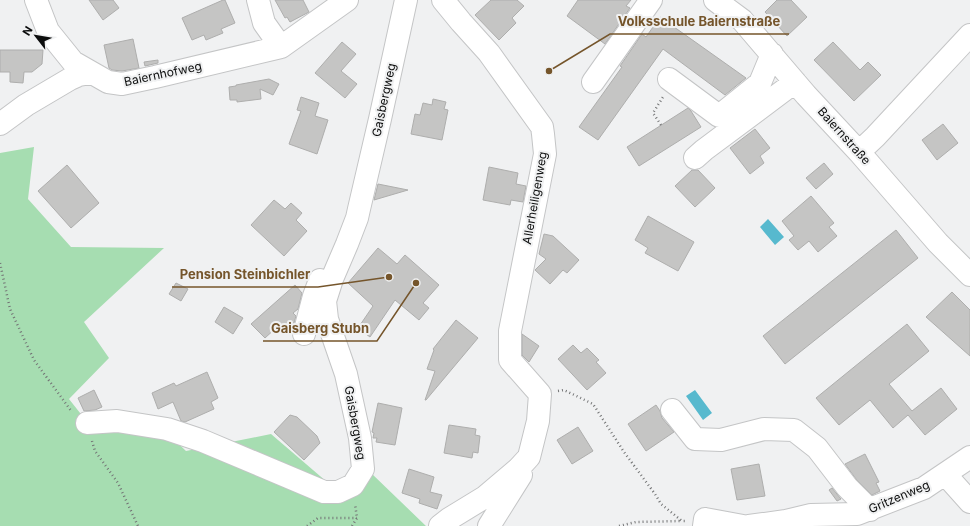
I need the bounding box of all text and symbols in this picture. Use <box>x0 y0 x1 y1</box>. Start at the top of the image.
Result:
callout: Volksschule Baiernstraße <box>610 9 789 34</box>
text: Volksschule Baiernstraße <box>618 13 781 29</box>
north arrow <box>16 16 56 56</box>
text: N <box>19 24 36 38</box>
street label: Baiernhofweg <box>123 58 203 89</box>
street label: Gaisbergweg <box>368 62 399 138</box>
street label: Baiernstraße <box>815 104 874 168</box>
street label: Allerheiligenweg <box>519 150 550 246</box>
callout: Pension Steinbichler <box>172 262 318 287</box>
text: Pension Steinbichler <box>180 266 311 282</box>
callout: Gaisberg Stubn <box>263 316 377 341</box>
text: Gaisberg Stubn <box>271 320 369 336</box>
street label: Gaisbergweg <box>342 385 369 461</box>
street label: Gritzenweg <box>866 477 932 516</box>

